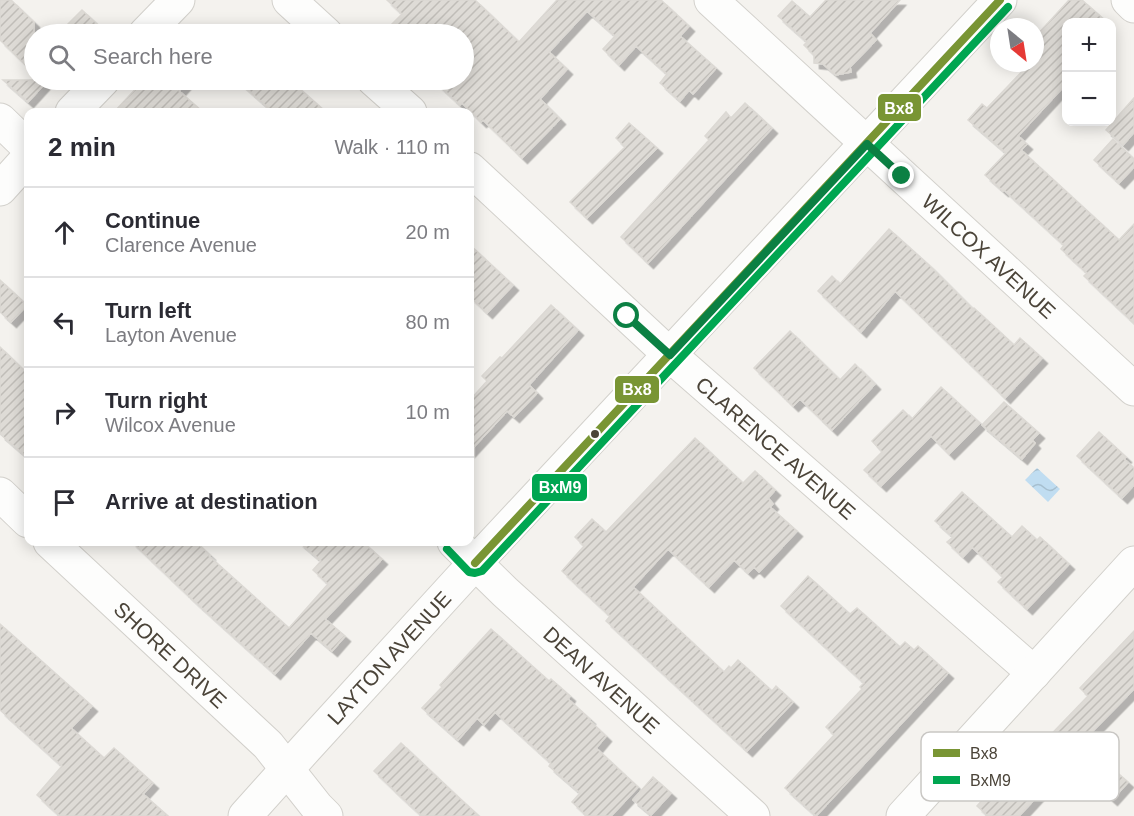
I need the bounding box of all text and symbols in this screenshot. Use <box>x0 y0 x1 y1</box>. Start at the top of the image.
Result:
north arrow <box>990 18 1044 72</box>
map controls <box>1062 18 1116 126</box>
button: + <box>1062 18 1116 72</box>
search box <box>24 24 474 90</box>
icon: search <box>45 41 78 74</box>
text: Search here <box>93 44 213 69</box>
button: − <box>1062 72 1116 126</box>
line badge: Bx8 <box>877 93 922 122</box>
text: Bx8 <box>884 100 914 117</box>
text: 2 min <box>48 132 116 162</box>
text: Walk · 110 m <box>334 136 450 158</box>
route end <box>888 162 914 188</box>
street label: WILCOX AVENUE <box>918 189 1060 323</box>
text: Continue <box>105 208 200 233</box>
icon: ahead <box>48 216 81 249</box>
text: 20 m <box>406 221 450 243</box>
text: Clarence Avenue <box>105 234 257 256</box>
text: Turn left <box>105 298 191 323</box>
route start <box>613 302 639 328</box>
icon: left <box>48 306 81 339</box>
text: 80 m <box>406 311 450 333</box>
text: Layton Avenue <box>105 324 237 346</box>
street label: CLARENCE AVENUE <box>692 372 860 523</box>
line badge: Bx8 <box>614 375 660 404</box>
text: Bx8 <box>622 381 652 398</box>
text: Turn right <box>105 388 207 413</box>
icon: right <box>48 396 81 429</box>
text: 10 m <box>406 401 450 423</box>
text: Wilcox Avenue <box>105 414 236 436</box>
unlabelled marker <box>589 428 601 440</box>
line badge: BxM9 <box>531 473 588 502</box>
text: BxM9 <box>539 479 581 496</box>
icon: arrive <box>48 486 81 519</box>
text: Arrive at destination <box>105 489 318 514</box>
street label: LAYTON AVENUE <box>322 586 455 729</box>
street label: SHORE DRIVE <box>110 597 232 712</box>
street label: DEAN AVENUE <box>539 621 664 738</box>
legend <box>921 732 1119 801</box>
text: Bx8 <box>970 745 998 762</box>
text: BxM9 <box>970 772 1011 789</box>

